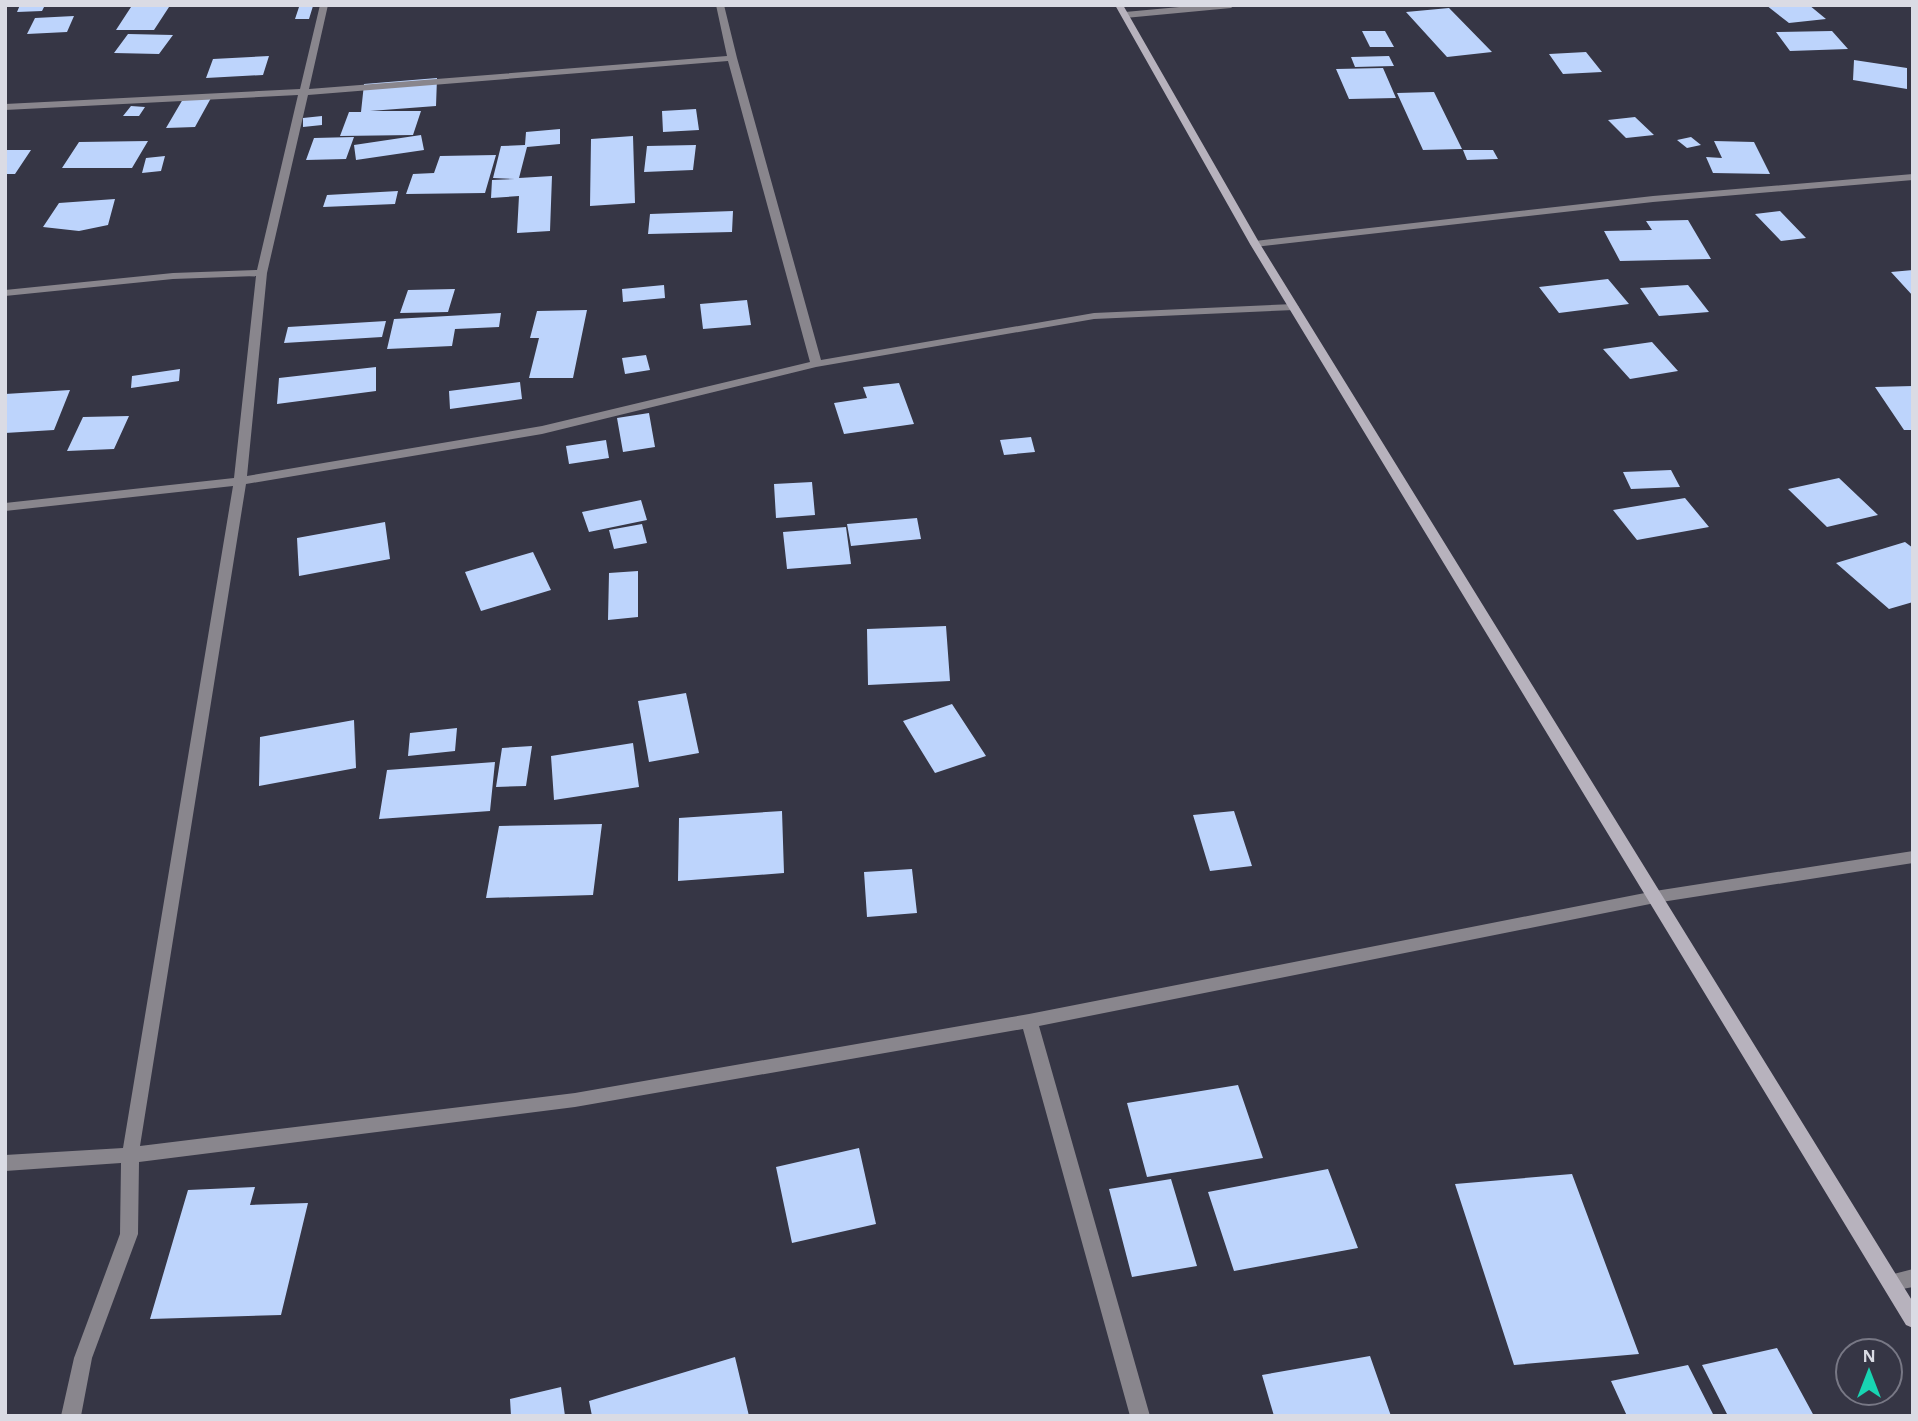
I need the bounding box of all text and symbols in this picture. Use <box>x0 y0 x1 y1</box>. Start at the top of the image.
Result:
north arrow <box>1834 1337 1904 1407</box>
text: N <box>1862 1347 1876 1366</box>

